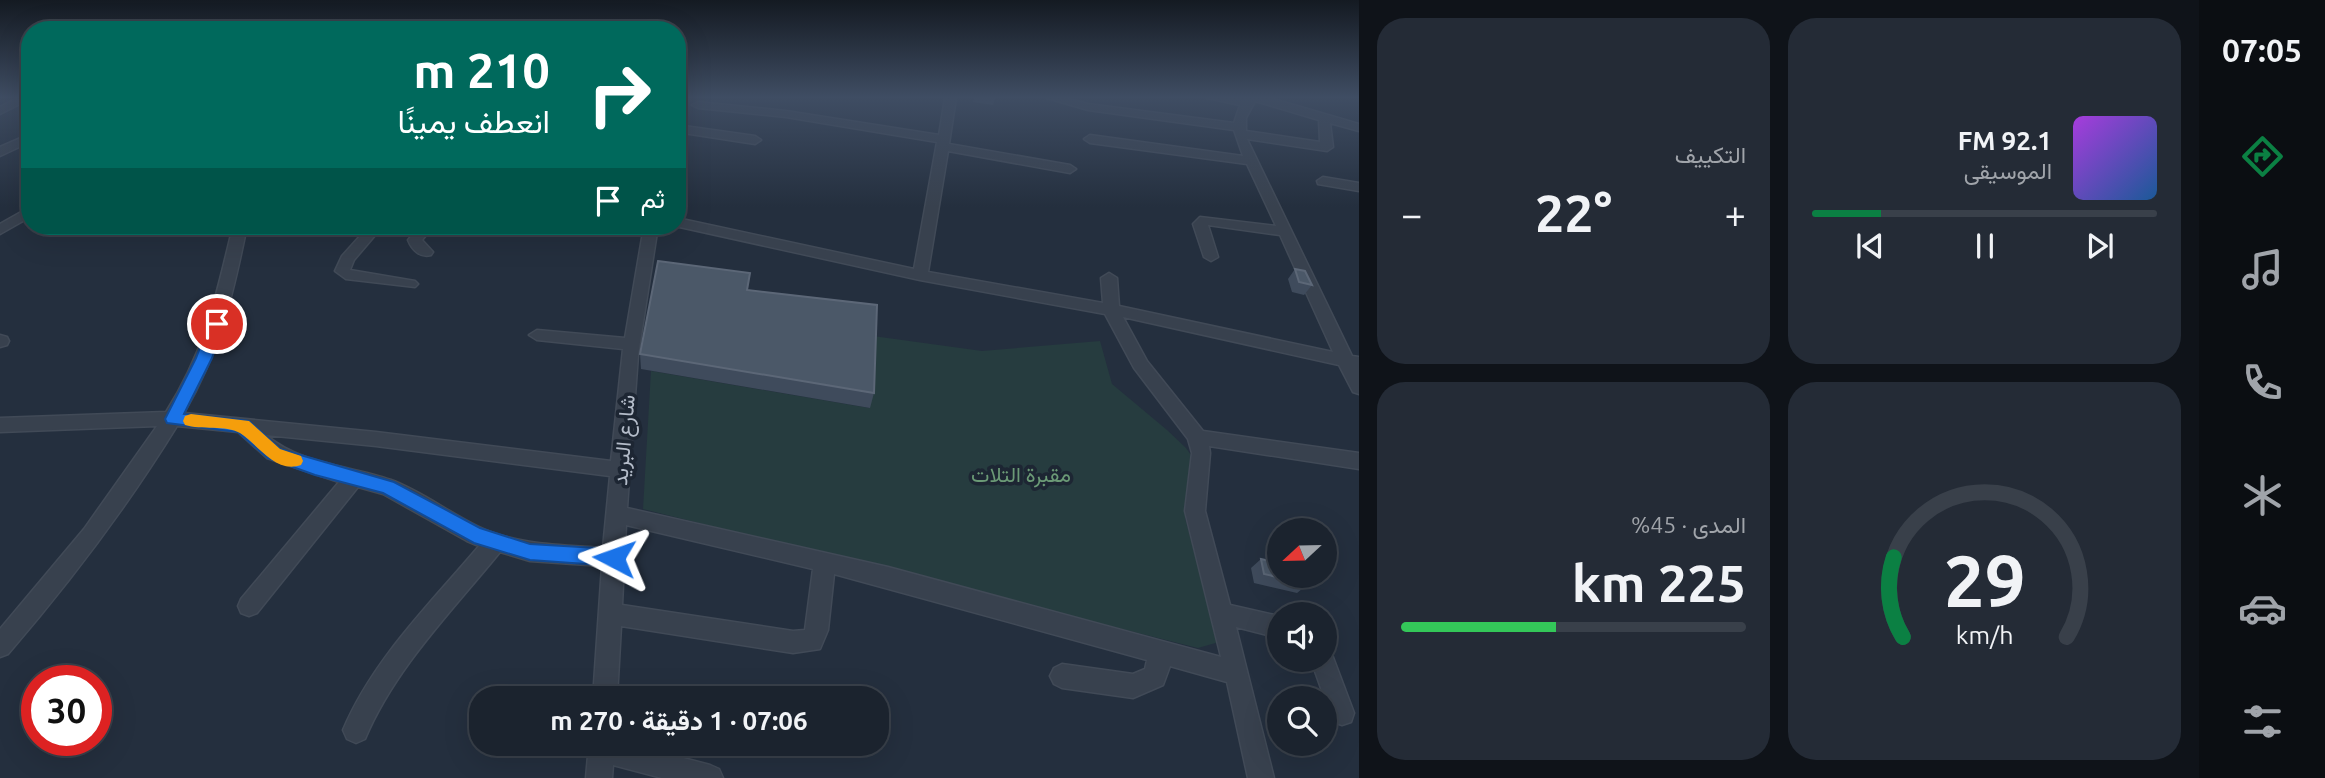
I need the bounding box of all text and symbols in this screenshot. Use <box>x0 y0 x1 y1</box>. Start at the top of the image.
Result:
text: 07:05 <box>2222 32 2302 68</box>
text: 210 m <box>413 42 550 97</box>
icon: right <box>574 49 665 140</box>
text: انعطف يمينًا <box>397 103 550 139</box>
text: 92.1 FM <box>1958 126 2052 155</box>
icon: directions <box>2238 132 2287 181</box>
text: التكييف <box>1675 142 1746 167</box>
text: الموسيقى <box>1964 158 2052 183</box>
icon: arrive <box>589 182 627 220</box>
text: ثم <box>641 184 665 213</box>
text: 22° <box>1535 184 1612 242</box>
text: − <box>1401 193 1422 235</box>
text: + <box>1725 193 1746 235</box>
icon: previous <box>1851 227 1889 265</box>
icon: pause <box>1966 227 2004 265</box>
icon: next <box>2081 227 2119 265</box>
icon: music <box>2238 245 2287 294</box>
pin <box>187 294 247 354</box>
icon: arrive <box>198 305 236 343</box>
icon: phone <box>2238 358 2287 407</box>
street label: شارع البريد <box>607 394 642 487</box>
park label: مقبرة التلات <box>971 462 1071 488</box>
icon: climate <box>2238 471 2287 520</box>
text: المدى · 45% <box>1631 512 1746 537</box>
north arrow <box>1267 518 1337 588</box>
map controls <box>1267 518 1337 756</box>
position arrow <box>577 521 651 595</box>
text: 29 <box>1943 539 2026 621</box>
text: 225 km <box>1572 554 1746 612</box>
icon: car <box>2238 584 2287 633</box>
button: sound <box>1267 602 1337 672</box>
text: km/h <box>1956 621 2013 649</box>
speed limit sign: 30 <box>21 665 112 756</box>
button: search <box>1267 686 1337 756</box>
icon: filters <box>2238 697 2287 746</box>
text: 07:06 · 1 دقيقة · 270 m <box>550 706 808 735</box>

